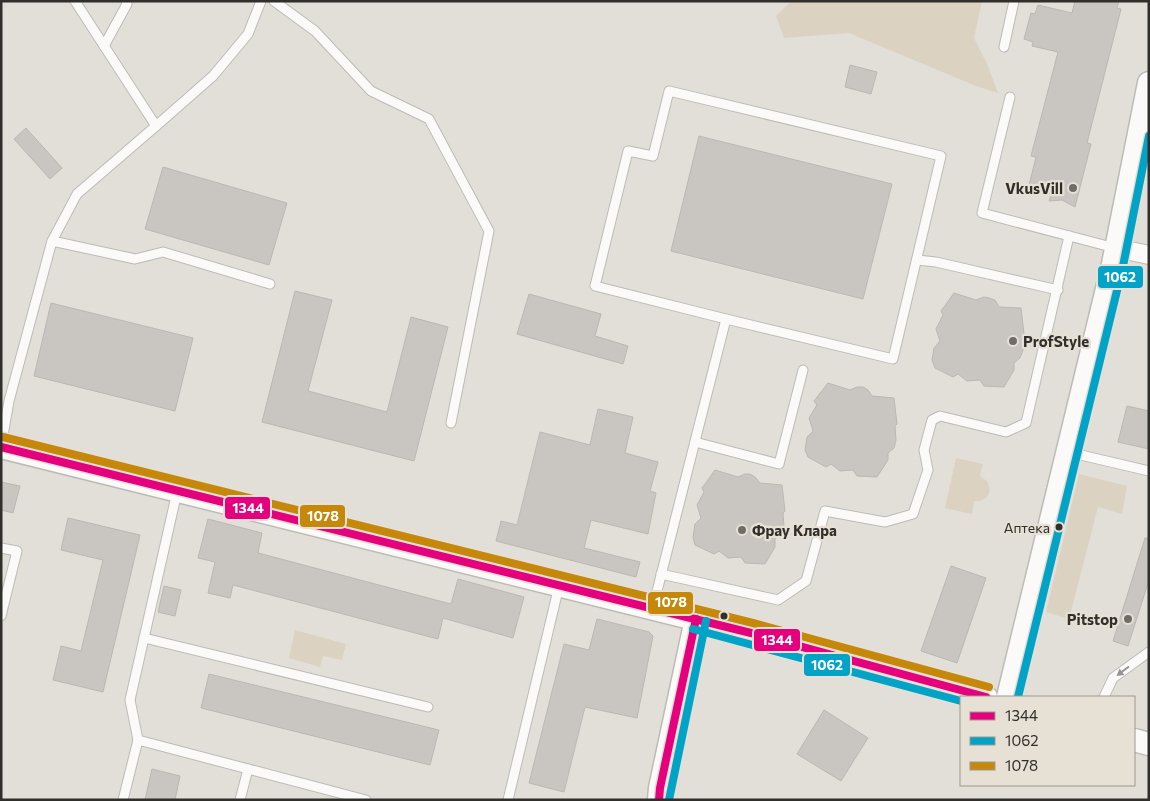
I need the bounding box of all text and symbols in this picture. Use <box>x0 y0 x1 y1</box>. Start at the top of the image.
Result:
place label: VkusVill <box>1005 179 1063 197</box>
marker: VkusVill <box>1067 182 1079 194</box>
line badge: 1062 <box>1097 265 1144 289</box>
text: 1062 <box>1104 268 1136 285</box>
place label: ProfStyle <box>1023 332 1089 350</box>
marker: ProfStyle <box>1007 335 1019 347</box>
line badge: 1344 <box>224 496 271 520</box>
text: 1344 <box>232 499 264 516</box>
line badge: 1078 <box>299 504 346 528</box>
text: 1078 <box>307 507 339 524</box>
place label: Аптека <box>1004 519 1050 536</box>
place label: Фрау Клара <box>752 521 837 539</box>
marker: Аптека <box>1054 522 1064 532</box>
marker: Фрау Клара <box>736 524 748 536</box>
line badge: 1078 <box>647 591 694 615</box>
text: 1078 <box>655 593 687 610</box>
place label: Pitstop <box>1067 610 1118 628</box>
unlabelled marker <box>719 611 729 621</box>
marker: Pitstop <box>1122 613 1134 625</box>
line badge: 1344 <box>753 628 801 652</box>
text: 1344 <box>761 631 793 648</box>
line badge: 1062 <box>803 653 851 677</box>
text: 1062 <box>811 656 843 673</box>
one-way arrow <box>1117 666 1130 677</box>
legend <box>960 696 1135 786</box>
text: 1344 <box>1005 706 1038 724</box>
text: 1062 <box>1005 731 1039 749</box>
text: 1078 <box>1005 756 1038 774</box>

